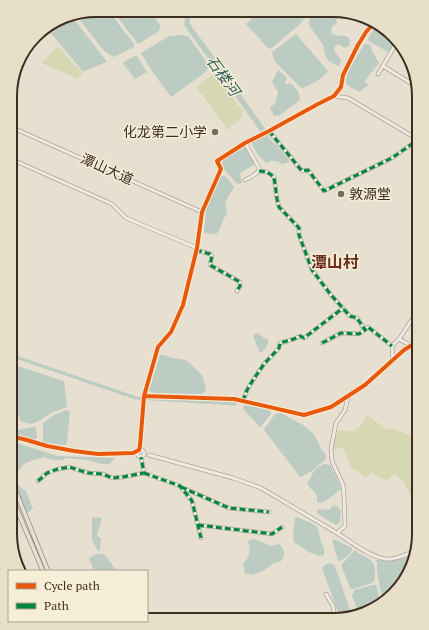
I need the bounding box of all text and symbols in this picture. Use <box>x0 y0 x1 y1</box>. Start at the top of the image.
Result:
water label: 石楼河 <box>202 51 247 102</box>
place label: 化龙第二小学 <box>123 122 207 141</box>
marker: 化龙第二小学 <box>210 127 220 137</box>
street label: 潭山大道 <box>78 148 137 189</box>
place label: 敦源堂 <box>349 184 391 203</box>
marker: 敦源堂 <box>336 189 346 199</box>
district label: 潭山村 <box>311 251 359 273</box>
legend <box>8 570 148 622</box>
text: Cycle path <box>44 578 100 593</box>
text: Path <box>44 598 69 613</box>

